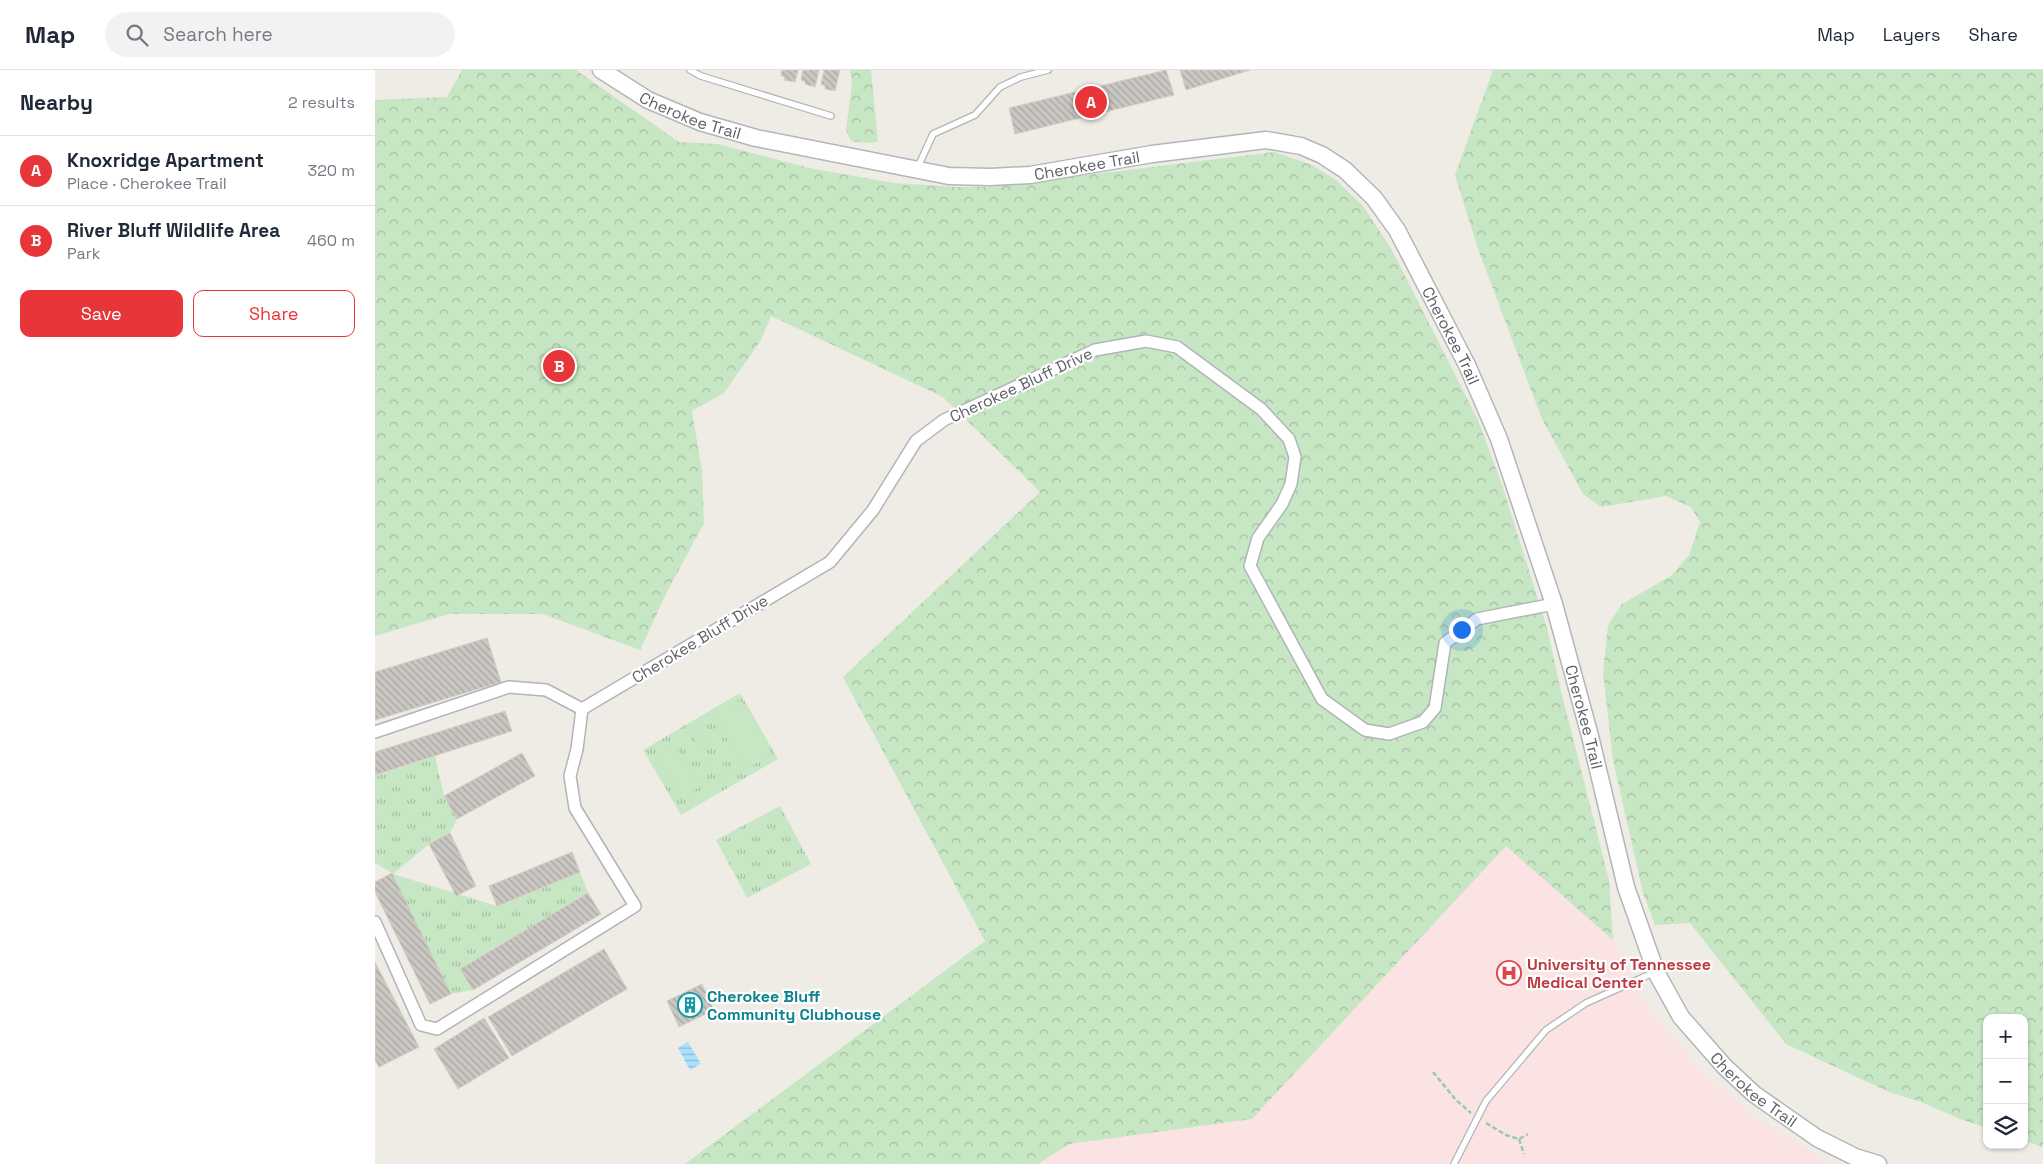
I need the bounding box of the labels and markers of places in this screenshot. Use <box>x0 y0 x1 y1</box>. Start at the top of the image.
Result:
pin: A <box>1075 83 1107 121</box>
pin: B <box>543 347 575 385</box>
place label: University of Tennessee Medical Center <box>1527 954 1711 993</box>
hospital icon: University of Tennessee Medical Center <box>1496 960 1522 986</box>
place label: Cherokee Bluff Community Clubhouse <box>707 986 881 1025</box>
building icon: Cherokee Bluff Community Clubhouse <box>677 992 703 1018</box>

